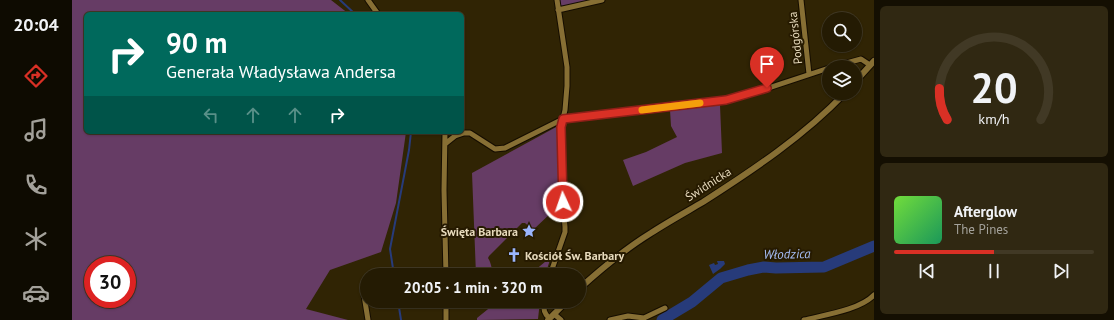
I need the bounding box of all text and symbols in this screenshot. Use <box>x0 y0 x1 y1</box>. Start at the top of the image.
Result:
street label: Podgórska <box>785 11 805 65</box>
map controls <box>822 12 862 100</box>
button: search <box>822 12 862 52</box>
text: 20:04 <box>13 13 59 36</box>
text: 90 m <box>166 24 227 61</box>
icon: right <box>100 28 152 80</box>
pin <box>750 47 784 88</box>
icon: arrive <box>756 53 778 75</box>
text: Generała Władysława Andersa <box>166 60 396 83</box>
button: layers <box>822 60 862 100</box>
text: 20 <box>970 60 1018 113</box>
icon: directions <box>22 62 50 90</box>
icon: left <box>200 104 222 126</box>
icon: ahead <box>242 104 264 126</box>
icon: ahead <box>284 104 306 126</box>
icon: right <box>326 104 348 126</box>
text: km/h <box>978 108 1010 127</box>
icon: music <box>22 116 50 144</box>
street label: Świdnicka <box>682 164 734 204</box>
icon: phone <box>22 171 50 199</box>
position arrow <box>542 181 584 223</box>
text: Afterglow <box>954 202 1017 221</box>
text: The Pines <box>954 221 1008 238</box>
place icon: Święta Barbara <box>521 223 537 239</box>
place label: Święta Barbara <box>441 224 518 239</box>
icon: climate <box>22 225 50 253</box>
water label: Włodzica <box>763 245 811 263</box>
church icon: Kościół Św. Barbary <box>506 247 522 263</box>
place label: Kościół Św. Barbary <box>525 248 624 263</box>
speed limit sign: 30 <box>84 256 136 308</box>
icon: previous <box>916 260 938 282</box>
icon: pause <box>983 260 1005 282</box>
icon: next <box>1050 260 1072 282</box>
text: 20:05 · 1 min · 320 m <box>404 278 542 297</box>
icon: car <box>22 279 50 307</box>

